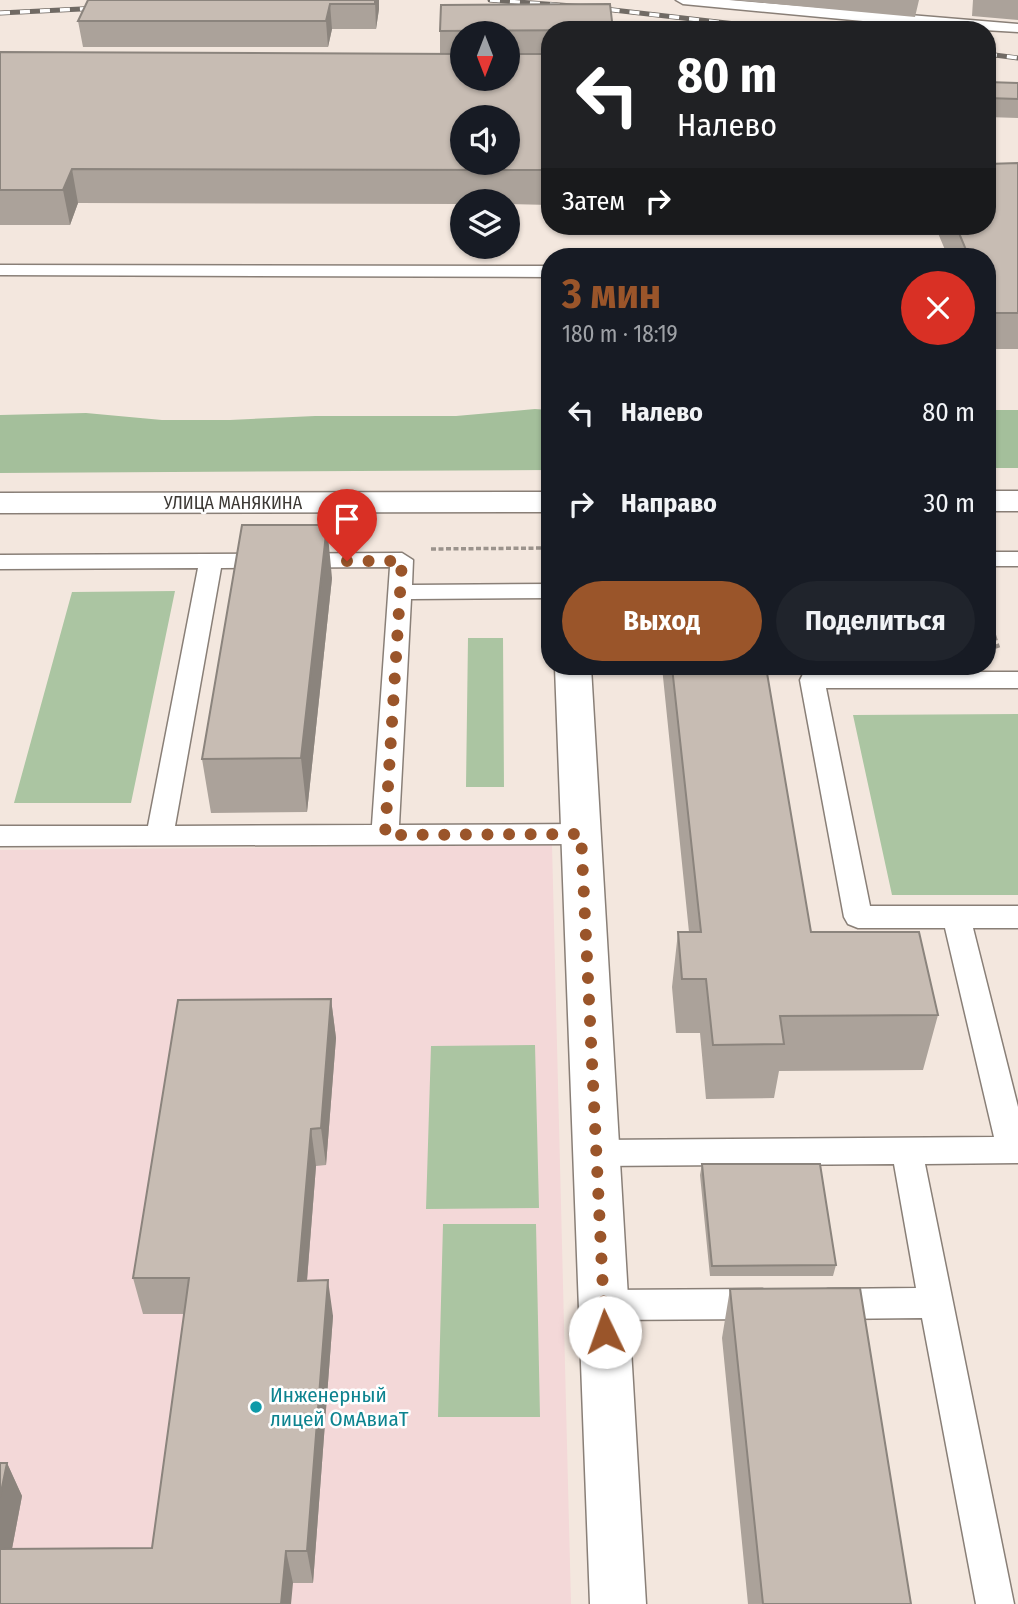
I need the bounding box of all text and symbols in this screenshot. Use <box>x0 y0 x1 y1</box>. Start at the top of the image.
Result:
north arrow <box>450 21 520 91</box>
map controls <box>450 21 520 259</box>
text: 80 m <box>677 46 777 105</box>
icon: left <box>562 49 653 140</box>
button: sound <box>450 105 520 175</box>
text: Налево <box>677 106 777 144</box>
icon: right <box>639 182 677 220</box>
text: Затем <box>562 186 625 217</box>
button: layers <box>450 189 520 259</box>
text: 3 мин <box>562 269 661 319</box>
button: close <box>901 271 975 345</box>
text: 180 m · 18:19 <box>562 320 678 348</box>
icon: left <box>562 394 600 432</box>
text: Налево <box>621 397 703 428</box>
text: 80 m <box>922 397 975 428</box>
icon: right <box>562 485 600 523</box>
text: Направо <box>621 488 717 519</box>
text: 30 m <box>924 488 975 519</box>
pin <box>317 489 377 561</box>
street label: УЛИЦА МАНЯКИНА <box>163 492 303 514</box>
icon: arrive <box>328 500 366 538</box>
button: Выход <box>562 581 762 661</box>
button: Поделиться <box>776 581 975 661</box>
position arrow <box>568 1295 642 1369</box>
place label: Инженерный лицей ОмАвиаТ <box>270 1382 409 1432</box>
marker: Инженерный лицей ОмАвиаТ <box>248 1399 264 1415</box>

